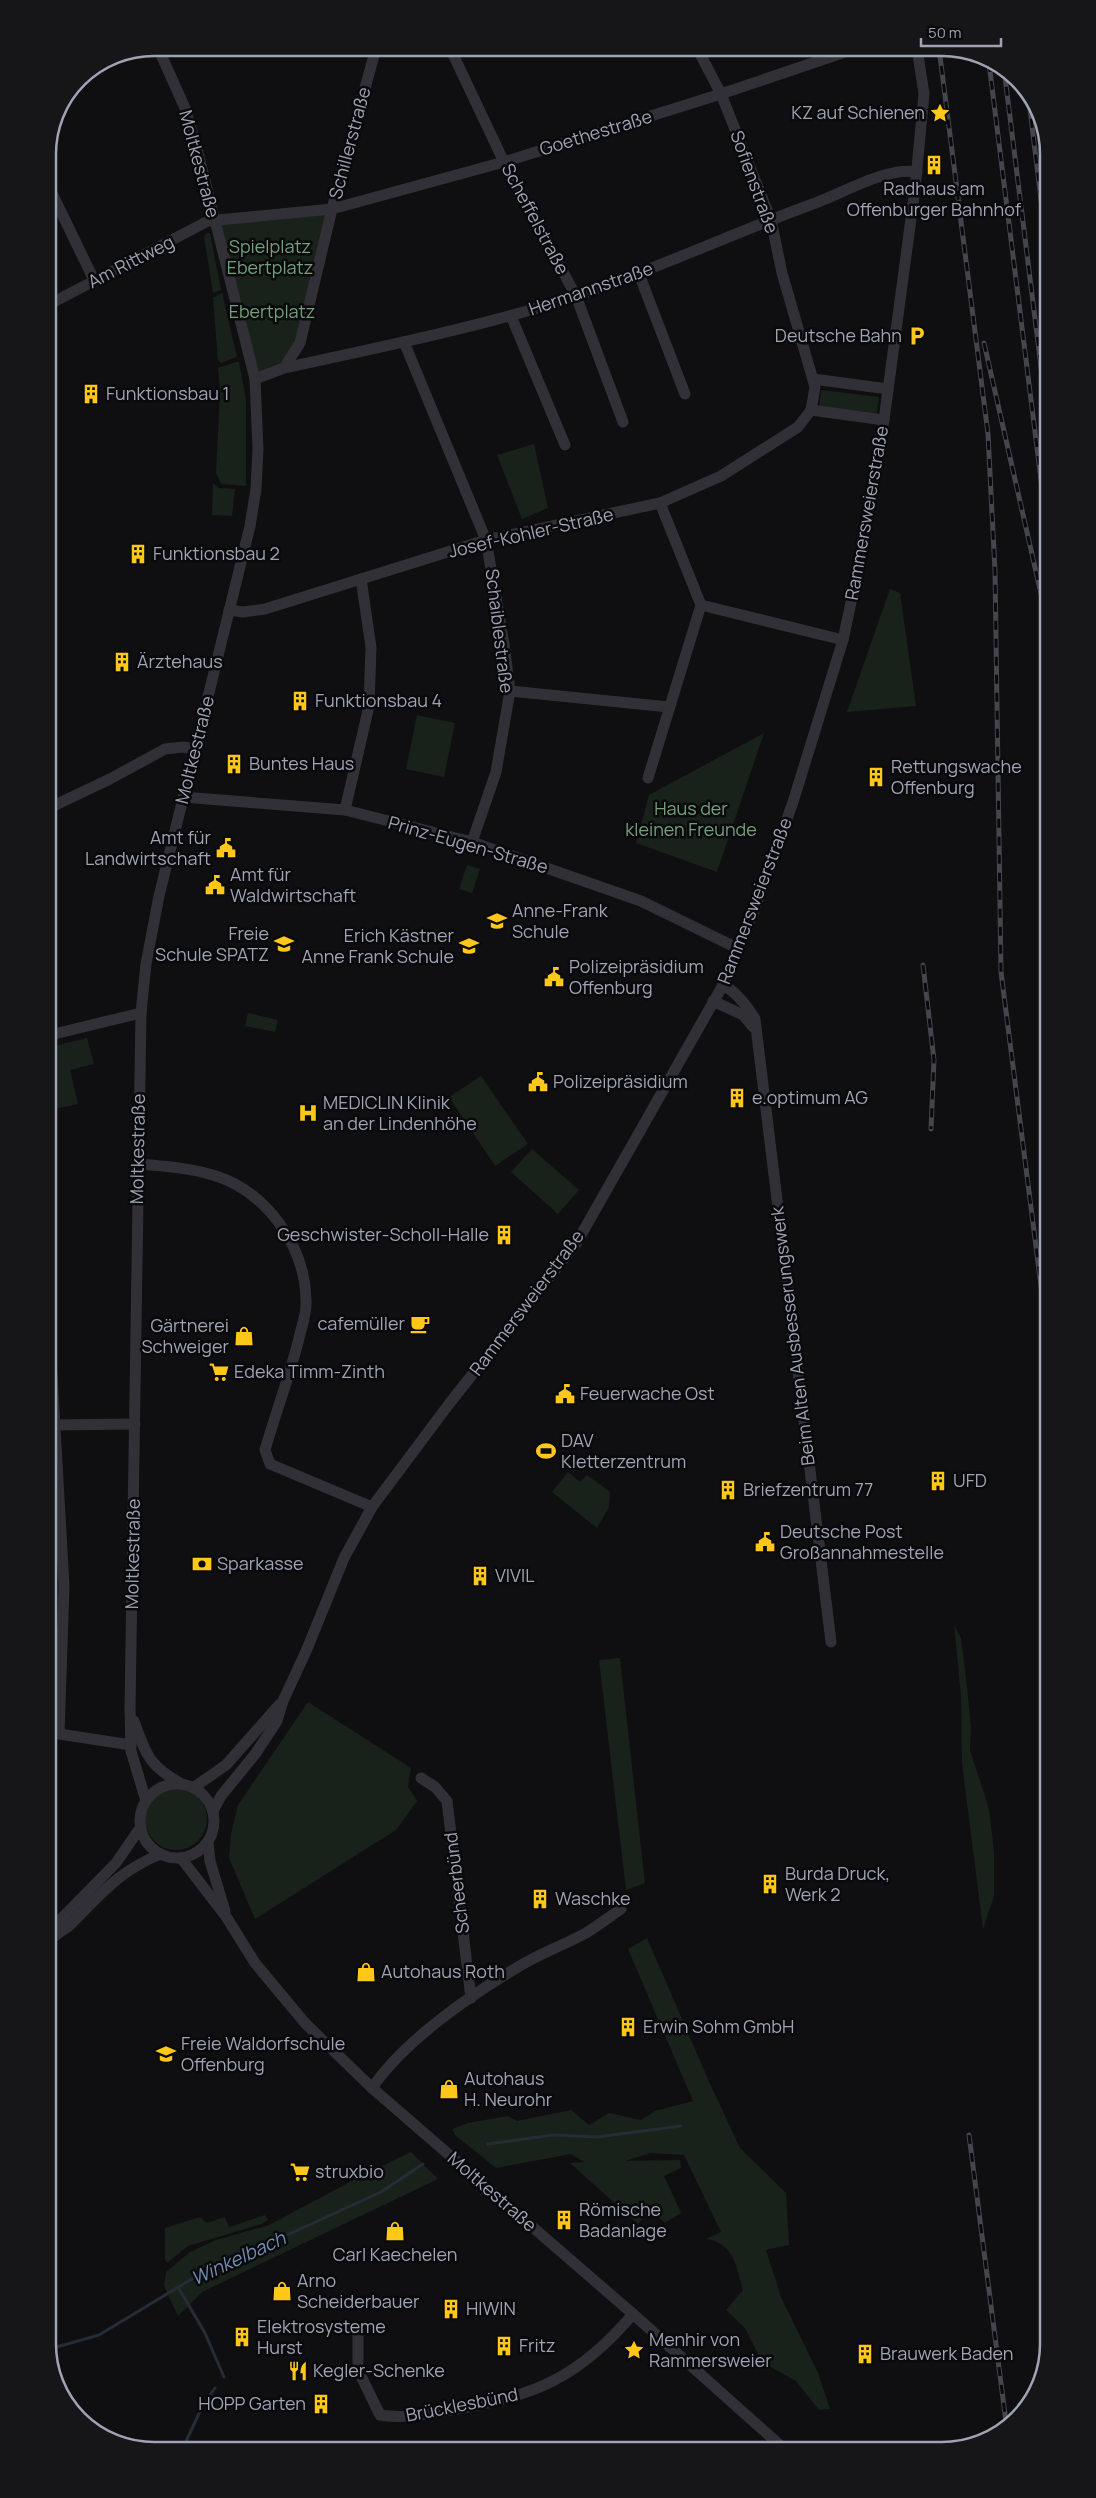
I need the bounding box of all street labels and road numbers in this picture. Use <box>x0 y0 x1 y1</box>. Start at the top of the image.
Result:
street label: Schillerstraße <box>323 84 376 201</box>
street label: Goethestraße <box>537 104 655 161</box>
street label: Moltkestraße <box>174 107 226 220</box>
street label: Sofienstraße <box>725 127 785 236</box>
street label: Scheffelstraße <box>496 159 575 278</box>
street label: Am Rittweg <box>83 229 178 293</box>
street label: Hermannstraße <box>525 256 656 321</box>
street label: Rammersweierstraße <box>839 424 893 602</box>
street label: Josef-Kohler-Straße <box>446 501 616 563</box>
street label: Schaiblestraße <box>480 567 520 695</box>
street label: Moltkestraße <box>169 693 219 806</box>
street label: Prinz-Eugen-Straße <box>386 810 551 878</box>
street label: Rammersweierstraße <box>711 814 797 987</box>
street label: Moltkestraße <box>124 1094 150 1204</box>
street label: Beim Alten Ausbesserungswerk <box>764 1204 820 1467</box>
street label: Rammersweierstraße <box>464 1225 589 1380</box>
street label: Moltkestraße <box>119 1499 145 1609</box>
street label: Scheerbünd <box>438 1831 474 1935</box>
street label: Moltkestraße <box>443 2146 542 2237</box>
street label: Brücklesbünd <box>404 2381 520 2427</box>

